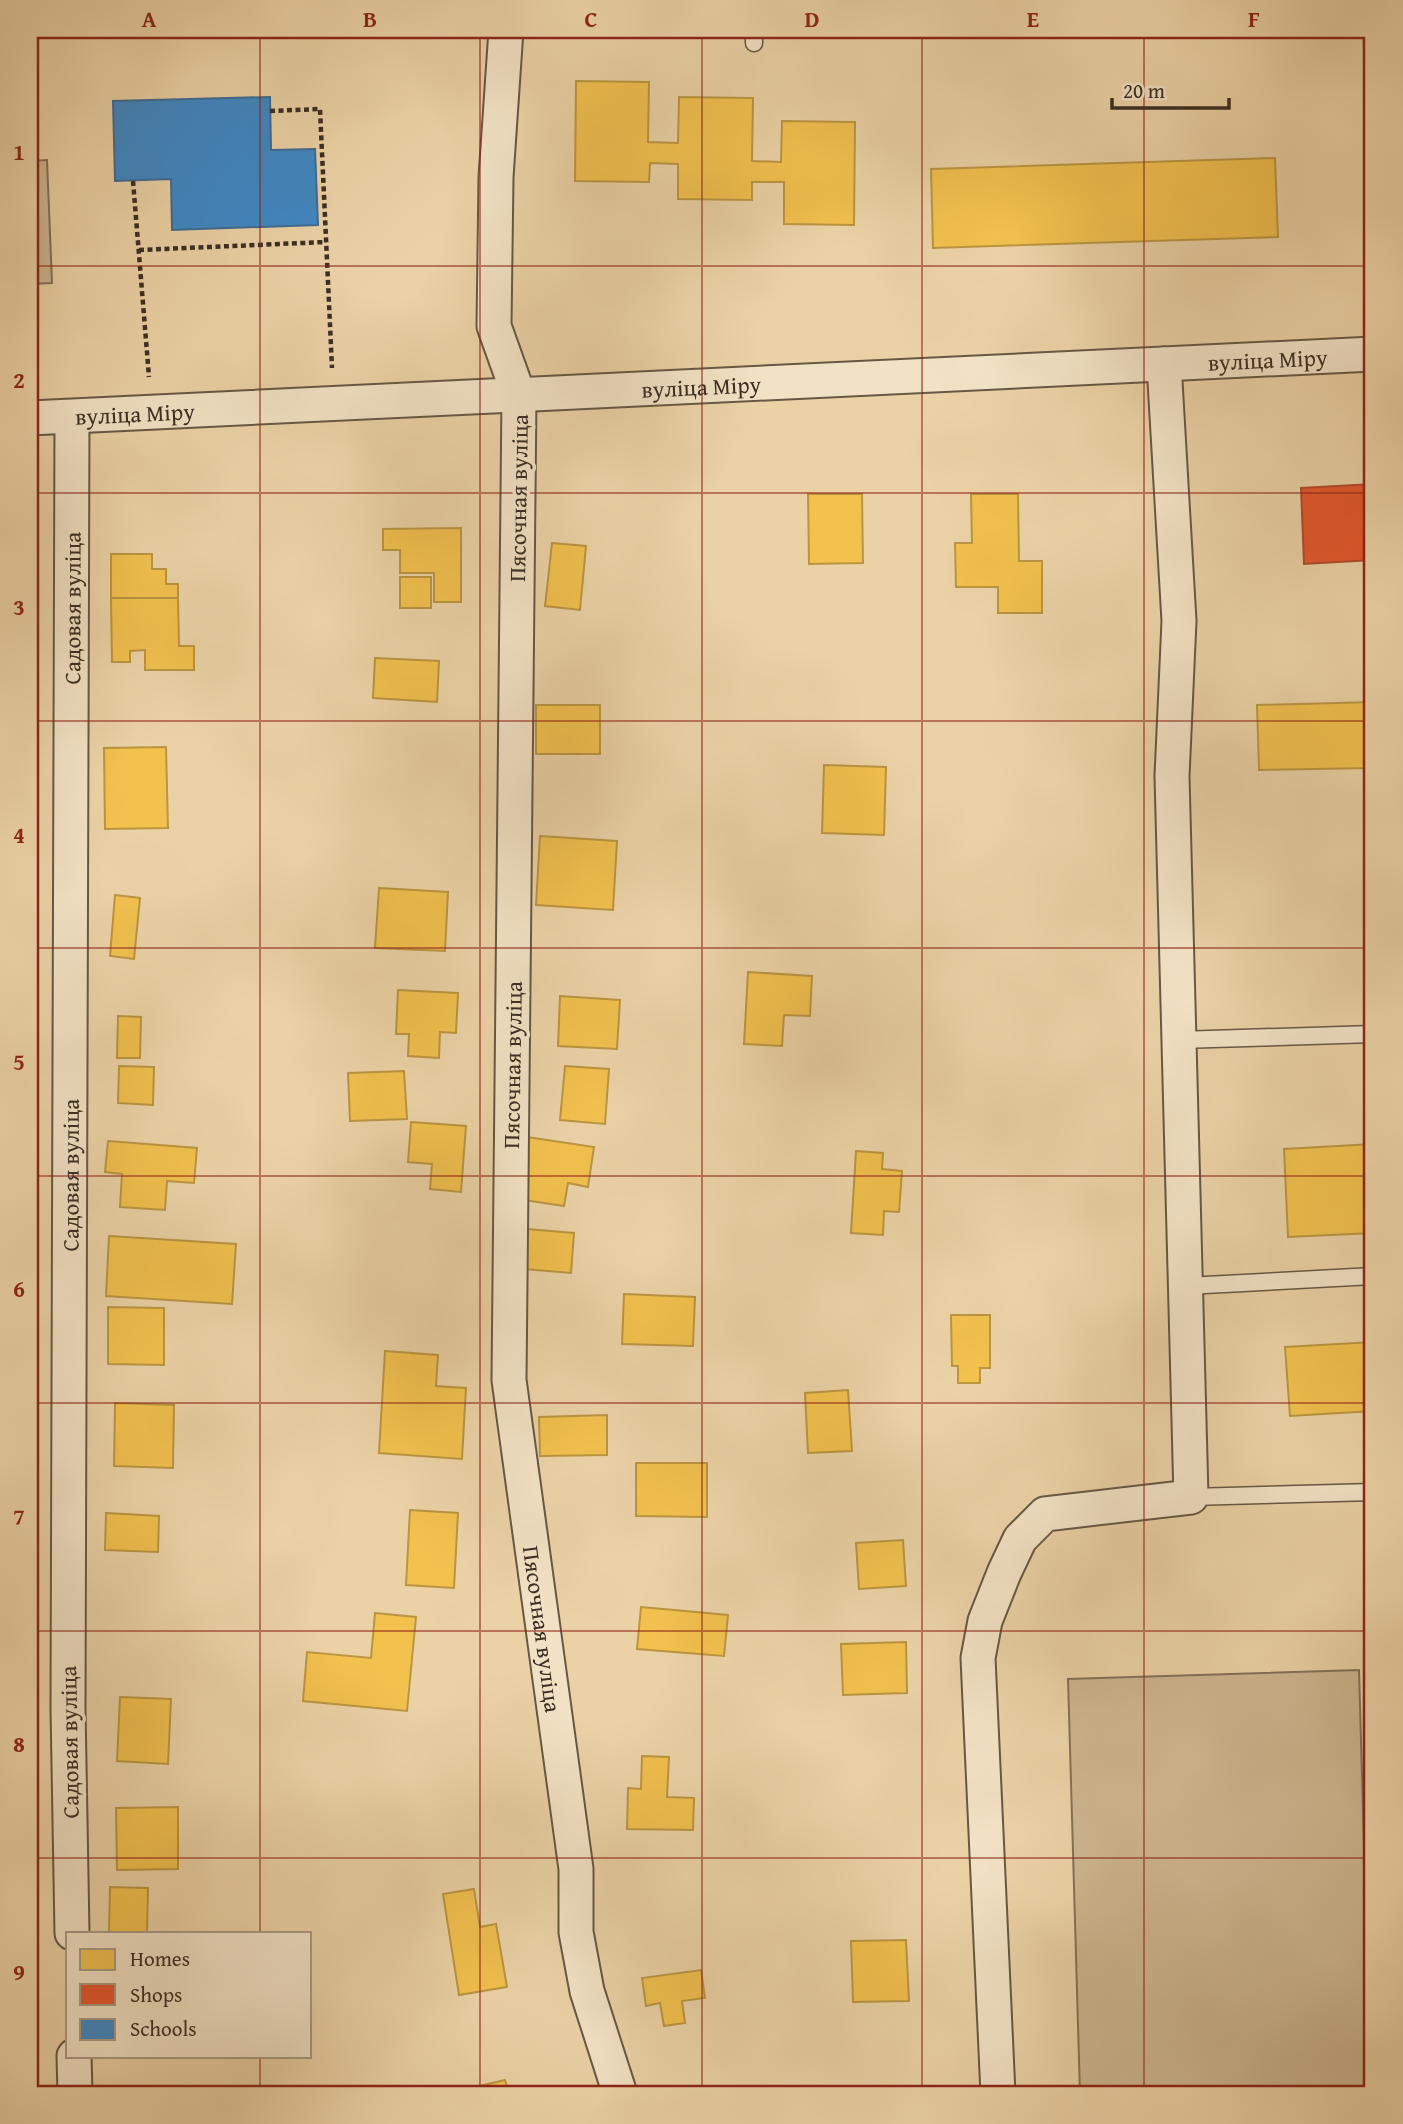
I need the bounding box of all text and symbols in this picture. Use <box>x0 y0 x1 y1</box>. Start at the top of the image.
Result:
text: A <box>142 2 157 35</box>
text: B <box>363 2 377 35</box>
text: C <box>584 2 598 35</box>
text: D <box>805 2 820 35</box>
text: E <box>1027 2 1039 35</box>
text: F <box>1248 2 1260 35</box>
scale bar <box>1112 66 1230 110</box>
text: 20 m <box>1123 75 1165 106</box>
text: 1 <box>13 135 25 168</box>
street label: вуліца Міру <box>1207 340 1329 378</box>
text: 2 <box>13 363 25 396</box>
street label: вуліца Міру <box>641 367 762 405</box>
street label: вуліца Міру <box>74 394 196 432</box>
street label: Пясочная вуліца <box>500 414 536 582</box>
street label: Садовая вуліца <box>55 532 88 684</box>
text: 3 <box>13 590 25 623</box>
text: 4 <box>13 818 25 851</box>
street label: Пясочная вуліца <box>494 981 530 1149</box>
text: 5 <box>13 1045 25 1078</box>
street label: Садовая вуліца <box>53 1099 86 1251</box>
text: 6 <box>13 1272 25 1305</box>
text: 7 <box>13 1500 25 1533</box>
street label: Пясочная вуліца <box>515 1544 571 1714</box>
street label: Садовая вуліца <box>51 1665 87 1819</box>
text: 8 <box>13 1727 25 1760</box>
legend <box>66 1932 312 2058</box>
text: Homes <box>130 1943 190 1974</box>
text: 9 <box>13 1955 25 1988</box>
text: Shops <box>130 1979 182 2010</box>
text: Schools <box>130 2013 197 2044</box>

